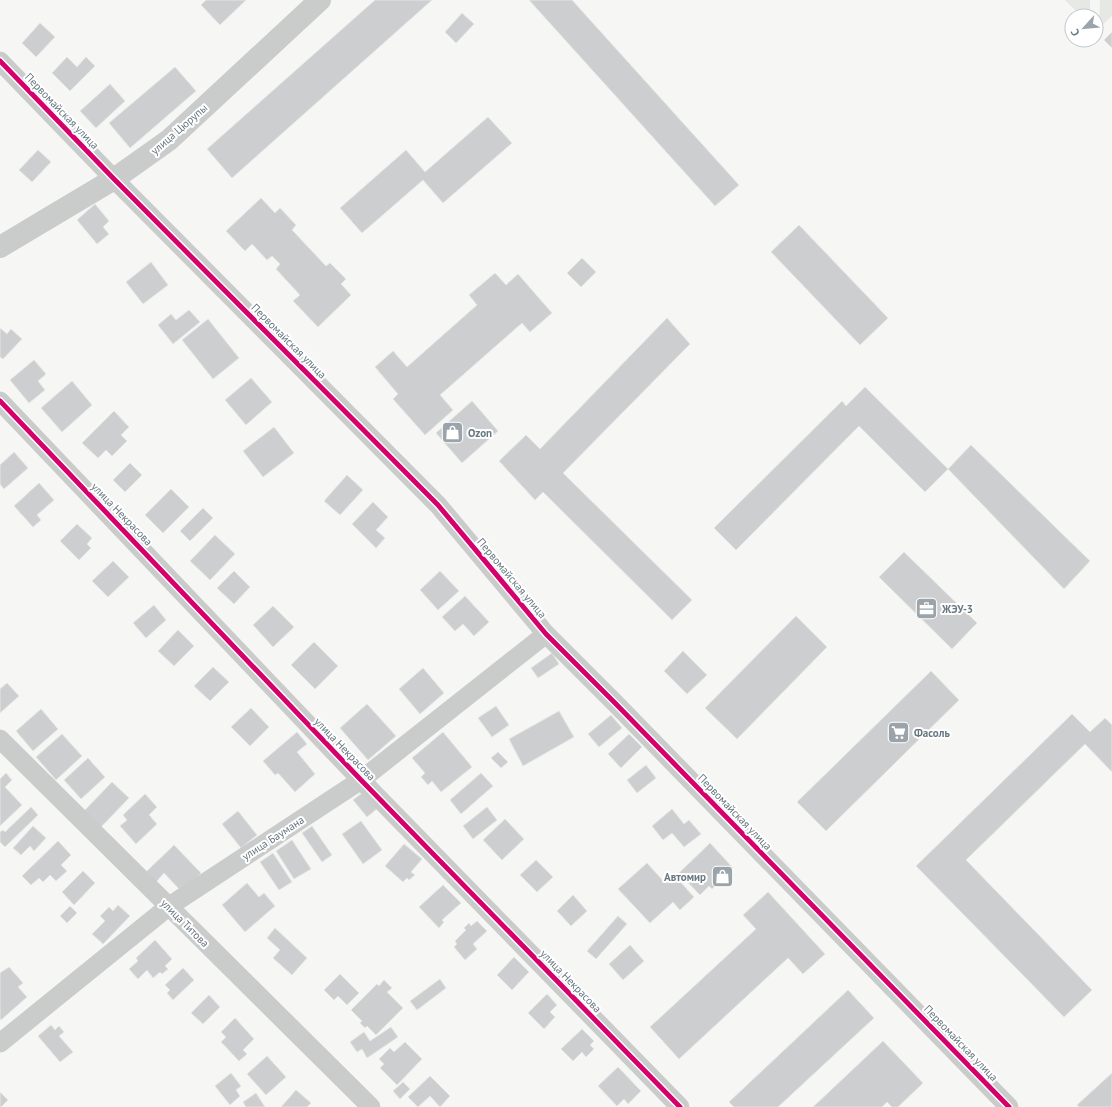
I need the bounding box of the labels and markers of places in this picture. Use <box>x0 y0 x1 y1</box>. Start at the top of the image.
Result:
shop icon: Ozon <box>439 420 465 446</box>
place label: Ozon <box>468 426 492 440</box>
office icon: ЖЭУ-3 <box>913 596 939 622</box>
place label: ЖЭУ-3 <box>941 602 973 616</box>
supermarket icon: Фасоль <box>886 720 912 746</box>
place label: Фасоль <box>914 726 950 740</box>
shop icon: Автомир <box>709 864 735 890</box>
place label: Автомир <box>664 870 706 884</box>

